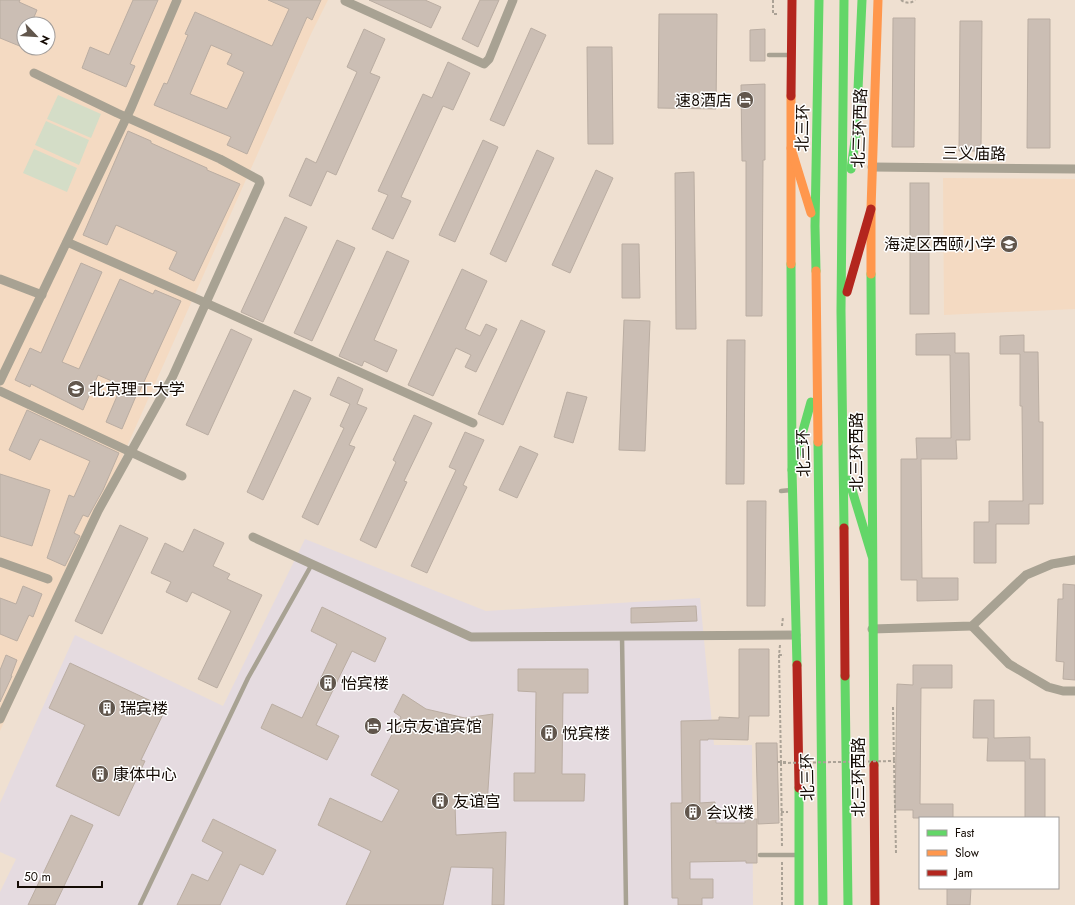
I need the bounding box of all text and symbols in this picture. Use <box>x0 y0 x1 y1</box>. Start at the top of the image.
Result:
north arrow <box>16 16 56 56</box>
text: N <box>36 33 54 48</box>
street label: 北三环西路 <box>847 88 872 168</box>
place label: 速8酒店 <box>675 89 732 112</box>
hotel icon: 速8酒店 <box>735 90 755 110</box>
street label: 北三环 <box>791 104 814 152</box>
street label: 三义庙路 <box>942 141 1006 166</box>
place label: 海淀区西颐小学 <box>884 233 996 256</box>
school or university icon: 海淀区西颐小学 <box>999 234 1019 254</box>
place label: 北京理工大学 <box>89 378 185 401</box>
school or university icon: 北京理工大学 <box>66 379 86 399</box>
street label: 北三环西路 <box>845 412 868 492</box>
street label: 北三环 <box>792 429 815 477</box>
place label: 怡宾楼 <box>341 672 389 695</box>
building icon: 怡宾楼 <box>318 673 338 693</box>
place label: 瑞宾楼 <box>120 697 168 720</box>
building icon: 瑞宾楼 <box>97 698 117 718</box>
place label: 北京友谊宾馆 <box>386 715 482 738</box>
hotel icon: 北京友谊宾馆 <box>363 716 383 736</box>
place label: 悅宾楼 <box>562 722 610 745</box>
building icon: 悅宾楼 <box>539 723 559 743</box>
street label: 北三环西路 <box>847 737 870 817</box>
street label: 北三环 <box>796 753 819 801</box>
place label: 康体中心 <box>113 763 177 786</box>
building icon: 康体中心 <box>90 764 110 784</box>
place label: 友谊宫 <box>453 790 501 813</box>
building icon: 友谊宫 <box>430 791 450 811</box>
place label: 会议楼 <box>706 801 754 824</box>
building icon: 会议楼 <box>683 802 703 822</box>
legend <box>919 817 1059 889</box>
text: Fast <box>955 824 974 842</box>
text: Slow <box>955 844 980 862</box>
scale bar <box>18 863 102 889</box>
text: Jam <box>953 864 973 882</box>
text: 50 m <box>24 868 51 886</box>

